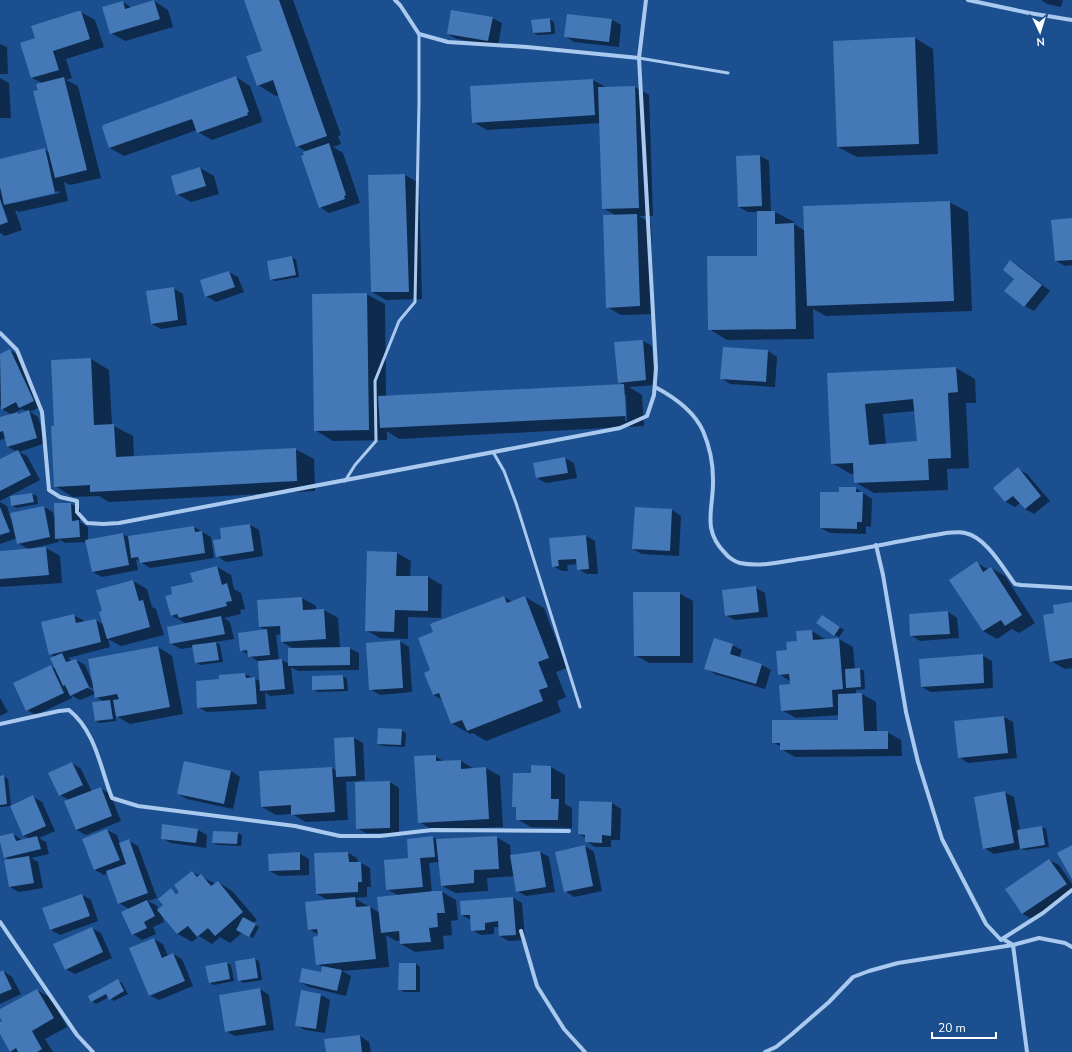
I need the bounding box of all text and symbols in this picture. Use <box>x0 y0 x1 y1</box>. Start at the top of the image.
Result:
north arrow <box>1020 12 1060 52</box>
text: N <box>1036 34 1045 49</box>
scale bar <box>932 1014 996 1040</box>
text: 20 m <box>938 1020 966 1036</box>

